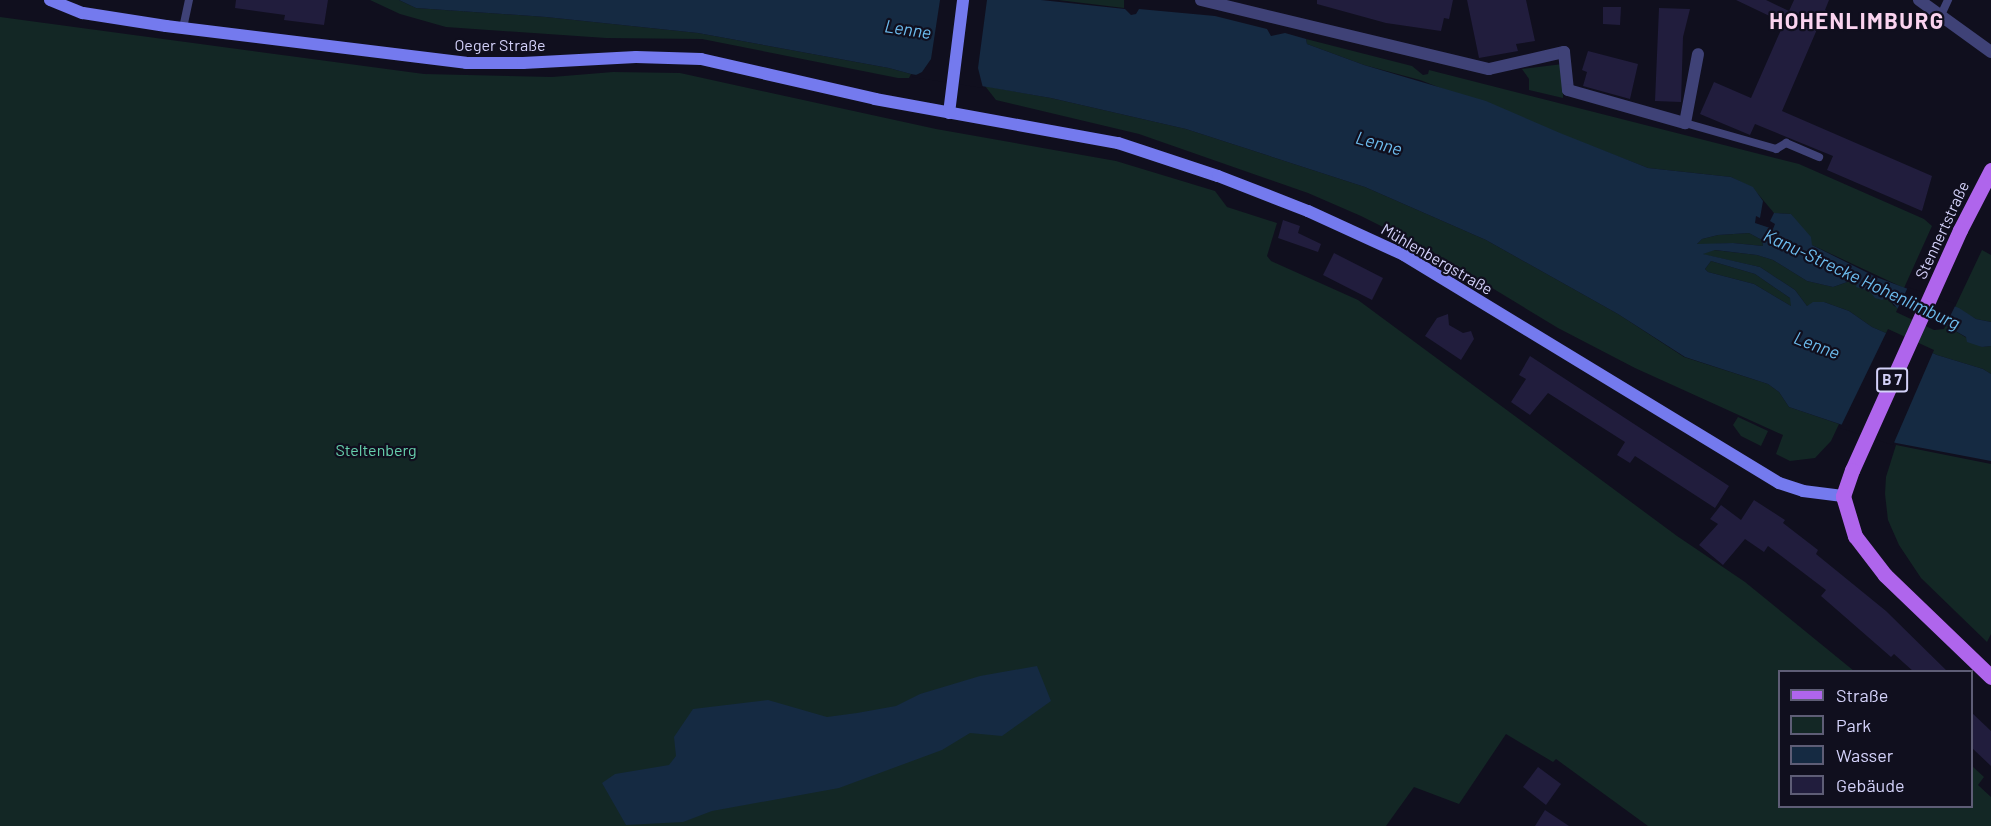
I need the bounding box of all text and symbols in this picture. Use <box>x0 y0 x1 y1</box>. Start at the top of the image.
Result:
district label: HOHENLIMBURG <box>1769 8 1945 34</box>
water label: Lenne <box>883 15 933 43</box>
street label: Oeger Straße <box>454 35 546 55</box>
water label: Lenne <box>1353 126 1405 160</box>
street label: Stennertstraße <box>1911 178 1973 282</box>
street label: Mühlenbergstraße <box>1378 219 1496 299</box>
water label: Kanu-Strecke Hohenlimburg <box>1760 224 1964 334</box>
water label: Lenne <box>1791 326 1843 364</box>
road number: B 7 <box>1876 368 1908 392</box>
park label: Steltenberg <box>335 440 417 460</box>
legend <box>1778 670 1973 808</box>
text: Straße <box>1836 684 1888 706</box>
text: Park <box>1836 714 1871 736</box>
text: Wasser <box>1836 744 1893 766</box>
text: Gebäude <box>1836 774 1905 796</box>

